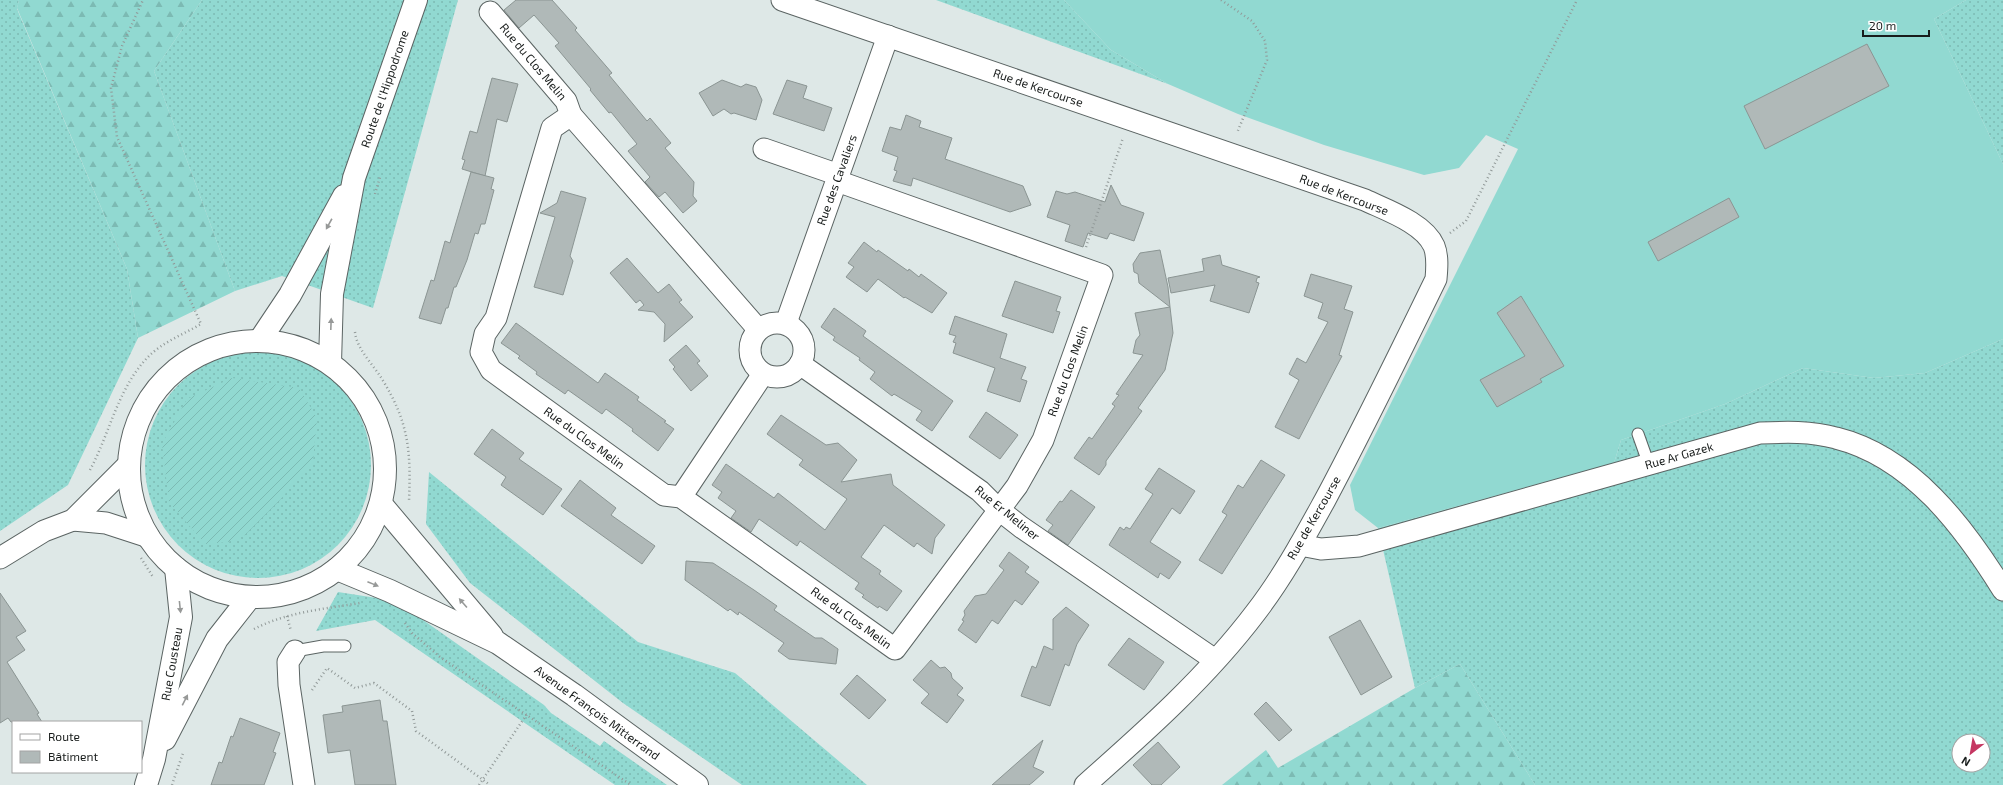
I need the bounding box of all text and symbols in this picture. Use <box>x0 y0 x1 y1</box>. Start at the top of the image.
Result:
scale bar <box>1863 12 1929 38</box>
text: 20 m <box>1869 18 1896 32</box>
street label: Rue du Clos Melin <box>497 20 570 103</box>
street label: Route de l'Hippodrome <box>357 28 411 149</box>
street label: Rue de Kercourse <box>992 65 1085 109</box>
street label: Rue des Cavaliers <box>813 132 859 227</box>
street label: Rue de Kercourse <box>1298 171 1391 217</box>
one-way arrow <box>325 218 332 230</box>
one-way arrow <box>328 317 334 330</box>
street label: Rue du Clos Melin <box>1044 323 1090 418</box>
street label: Rue du Clos Melin <box>542 403 628 471</box>
street label: Rue Ar Gazek <box>1643 439 1715 471</box>
street label: Rue de Kercourse <box>1284 473 1343 562</box>
street label: Rue Er Meliner <box>972 482 1043 543</box>
one-way arrow <box>367 581 378 587</box>
street label: Rue du Clos Melin <box>809 583 895 651</box>
one-way arrow <box>459 598 468 607</box>
one-way arrow <box>176 601 183 613</box>
street label: Rue Cousteau <box>158 626 184 702</box>
street label: Avenue François Mitterrand <box>532 662 663 763</box>
one-way arrow <box>182 694 188 706</box>
legend <box>12 721 142 773</box>
text: Route <box>48 729 80 743</box>
north arrow <box>1951 733 1991 773</box>
text: Bâtiment <box>48 749 99 763</box>
text: N <box>1959 754 1972 770</box>

